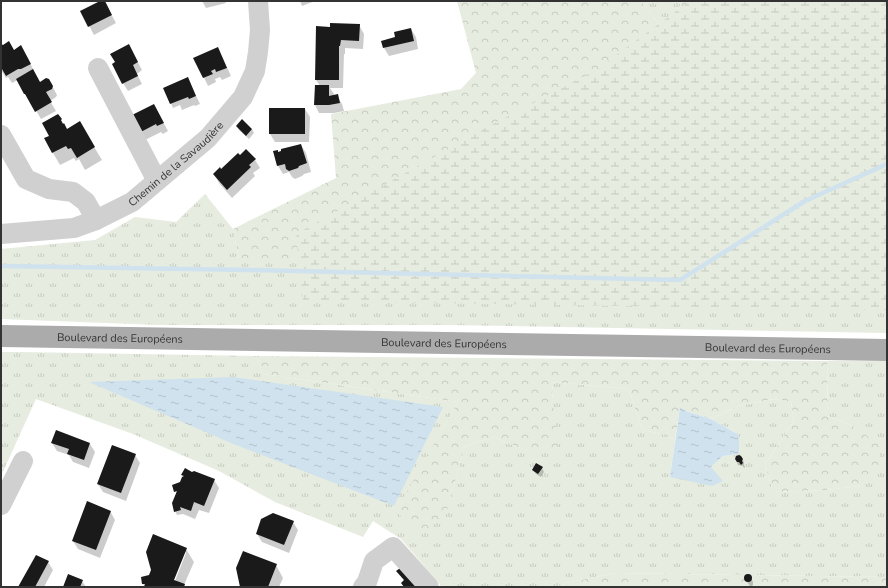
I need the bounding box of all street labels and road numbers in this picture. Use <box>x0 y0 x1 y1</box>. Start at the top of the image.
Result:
street label: Chemin de la Savaudière <box>125 118 227 210</box>
street label: Boulevard des Européens <box>57 330 183 347</box>
street label: Boulevard des Européens <box>381 335 507 352</box>
street label: Boulevard des Européens <box>705 340 831 357</box>

